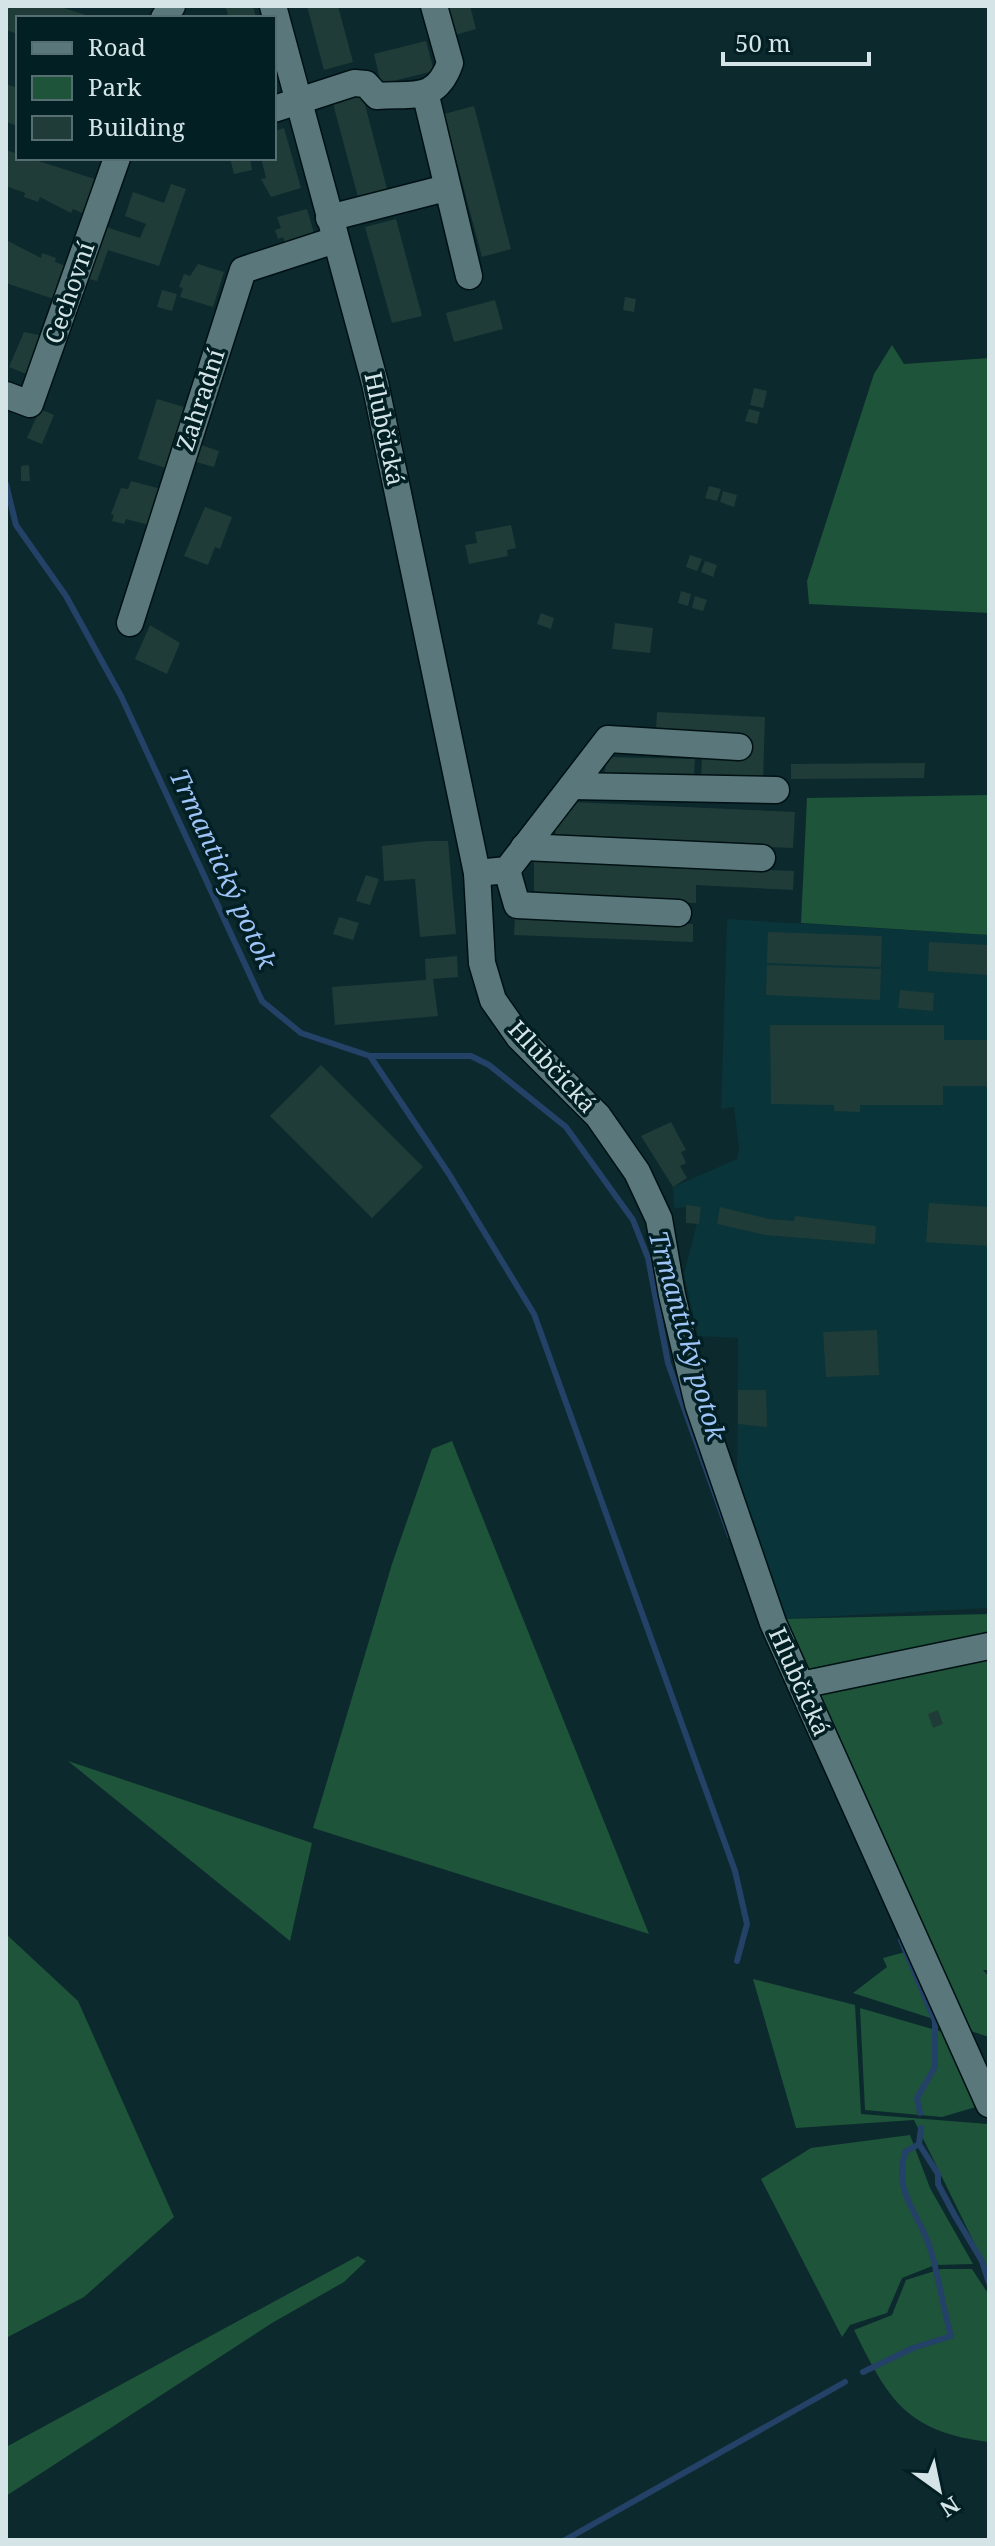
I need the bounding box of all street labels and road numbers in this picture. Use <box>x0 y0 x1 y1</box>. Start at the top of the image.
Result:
street label: Cechovní <box>36 237 101 348</box>
street label: Zahradní <box>168 344 232 455</box>
street label: Hlubčická <box>357 369 414 489</box>
street label: Hlubčická <box>502 1013 604 1119</box>
street label: Hlubčická <box>762 1622 839 1741</box>

